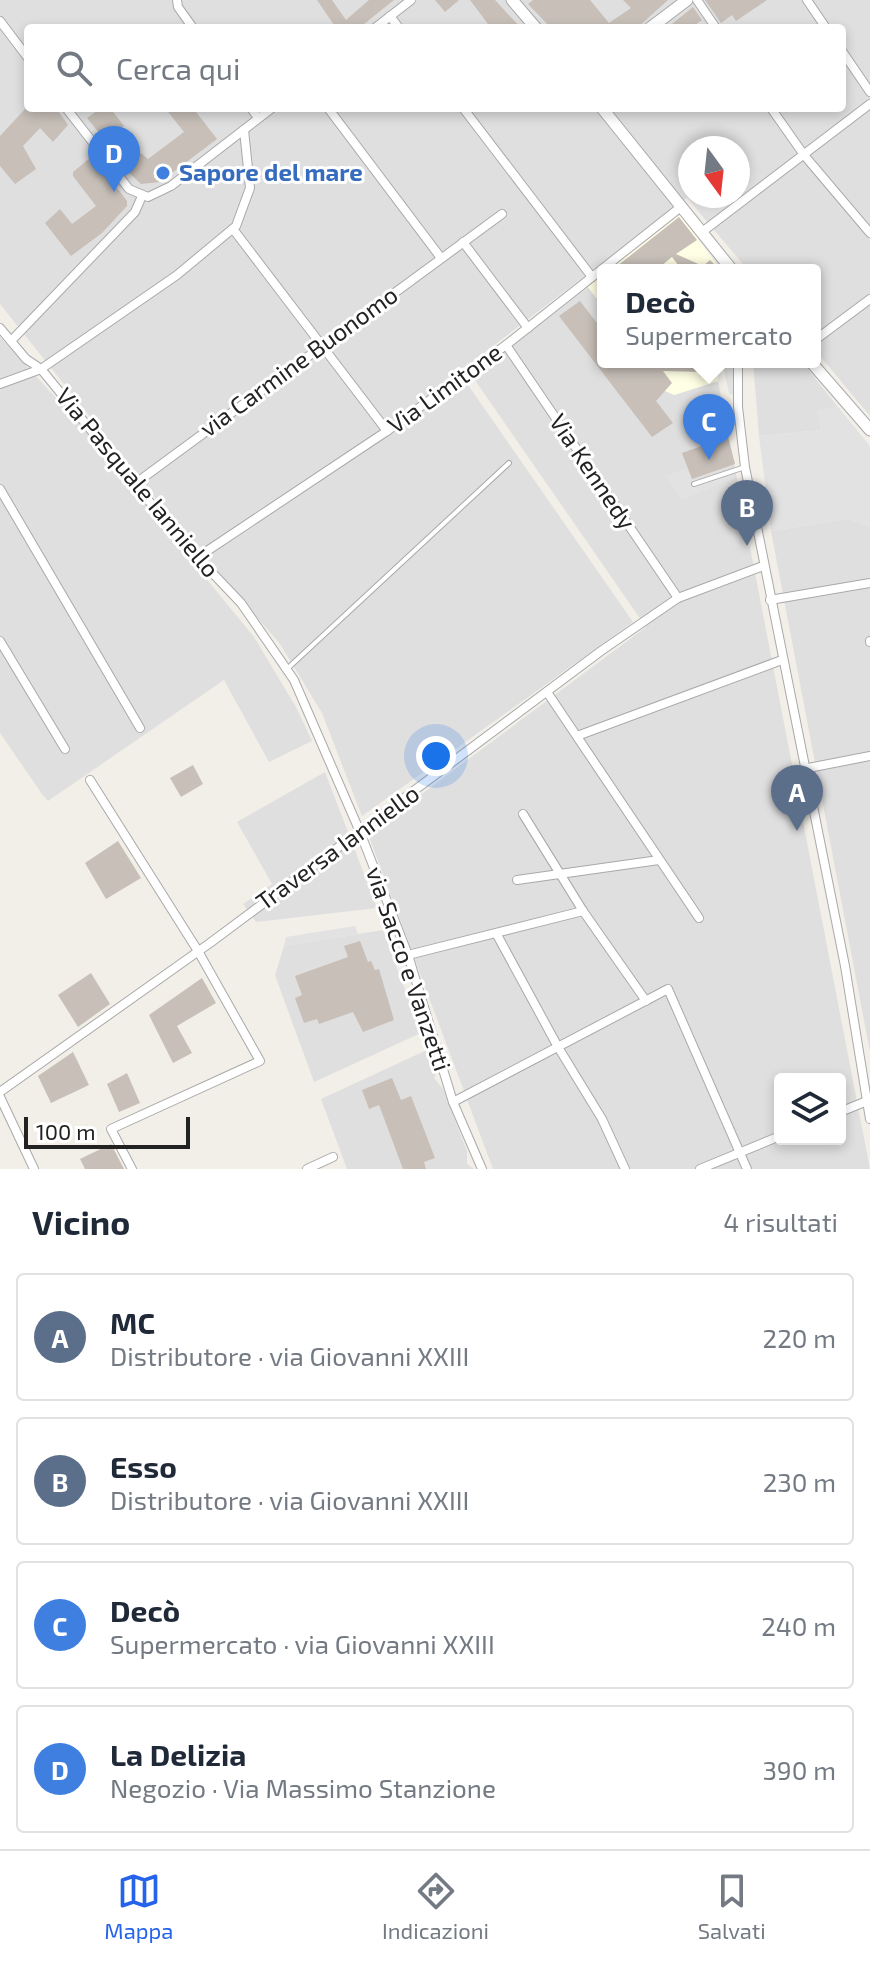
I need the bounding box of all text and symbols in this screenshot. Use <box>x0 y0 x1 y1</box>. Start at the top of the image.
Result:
search box <box>24 24 846 112</box>
icon: search <box>52 46 96 90</box>
text: Cerca qui <box>116 50 240 86</box>
pin: D <box>88 126 140 192</box>
north arrow <box>678 136 750 208</box>
place label: Sapore del mare <box>179 157 363 186</box>
marker: Sapore del mare <box>154 164 172 182</box>
popup <box>597 264 821 368</box>
street label: via Carmine Buonomo <box>194 279 403 442</box>
text: Decò <box>625 283 696 319</box>
text: Supermercato <box>625 319 793 350</box>
street label: Via Limitone <box>381 337 507 439</box>
street label: Via Pasquale Ianniello <box>50 381 226 583</box>
pin: C <box>683 394 735 460</box>
street label: Via Kennedy <box>544 408 643 535</box>
pin: B <box>721 480 773 546</box>
your location <box>416 736 456 776</box>
pin: A <box>771 765 823 831</box>
street label: Traversa Ianniello <box>250 778 424 916</box>
street label: via Sacco e Vanzetti <box>361 863 458 1074</box>
map controls <box>774 1073 846 1145</box>
button: layers <box>774 1073 846 1145</box>
scale bar <box>24 1113 190 1149</box>
text: 100 m <box>36 1118 95 1144</box>
text: Vicino <box>32 1201 130 1242</box>
text: 4 risultati <box>723 1206 838 1237</box>
text: MC <box>110 1304 155 1340</box>
text: A <box>52 1322 68 1353</box>
text: 220 m <box>763 1322 836 1353</box>
text: Distributore · via Giovanni XXIII <box>110 1340 469 1371</box>
text: Esso <box>110 1448 177 1484</box>
text: B <box>52 1466 68 1497</box>
text: 230 m <box>763 1466 836 1497</box>
text: Distributore · via Giovanni XXIII <box>110 1484 469 1515</box>
text: Decò <box>110 1592 180 1628</box>
text: C <box>52 1610 68 1641</box>
text: 240 m <box>761 1610 836 1641</box>
text: Supermercato · via Giovanni XXIII <box>110 1628 495 1659</box>
text: La Delizia <box>110 1736 246 1772</box>
text: D <box>51 1754 69 1785</box>
text: 390 m <box>762 1754 836 1785</box>
text: Negozio · Via Massimo Stanzione <box>110 1772 496 1803</box>
tab: Mappa <box>104 1869 173 1943</box>
tab: Indicazioni <box>382 1869 489 1943</box>
tab: Salvati <box>698 1869 766 1943</box>

